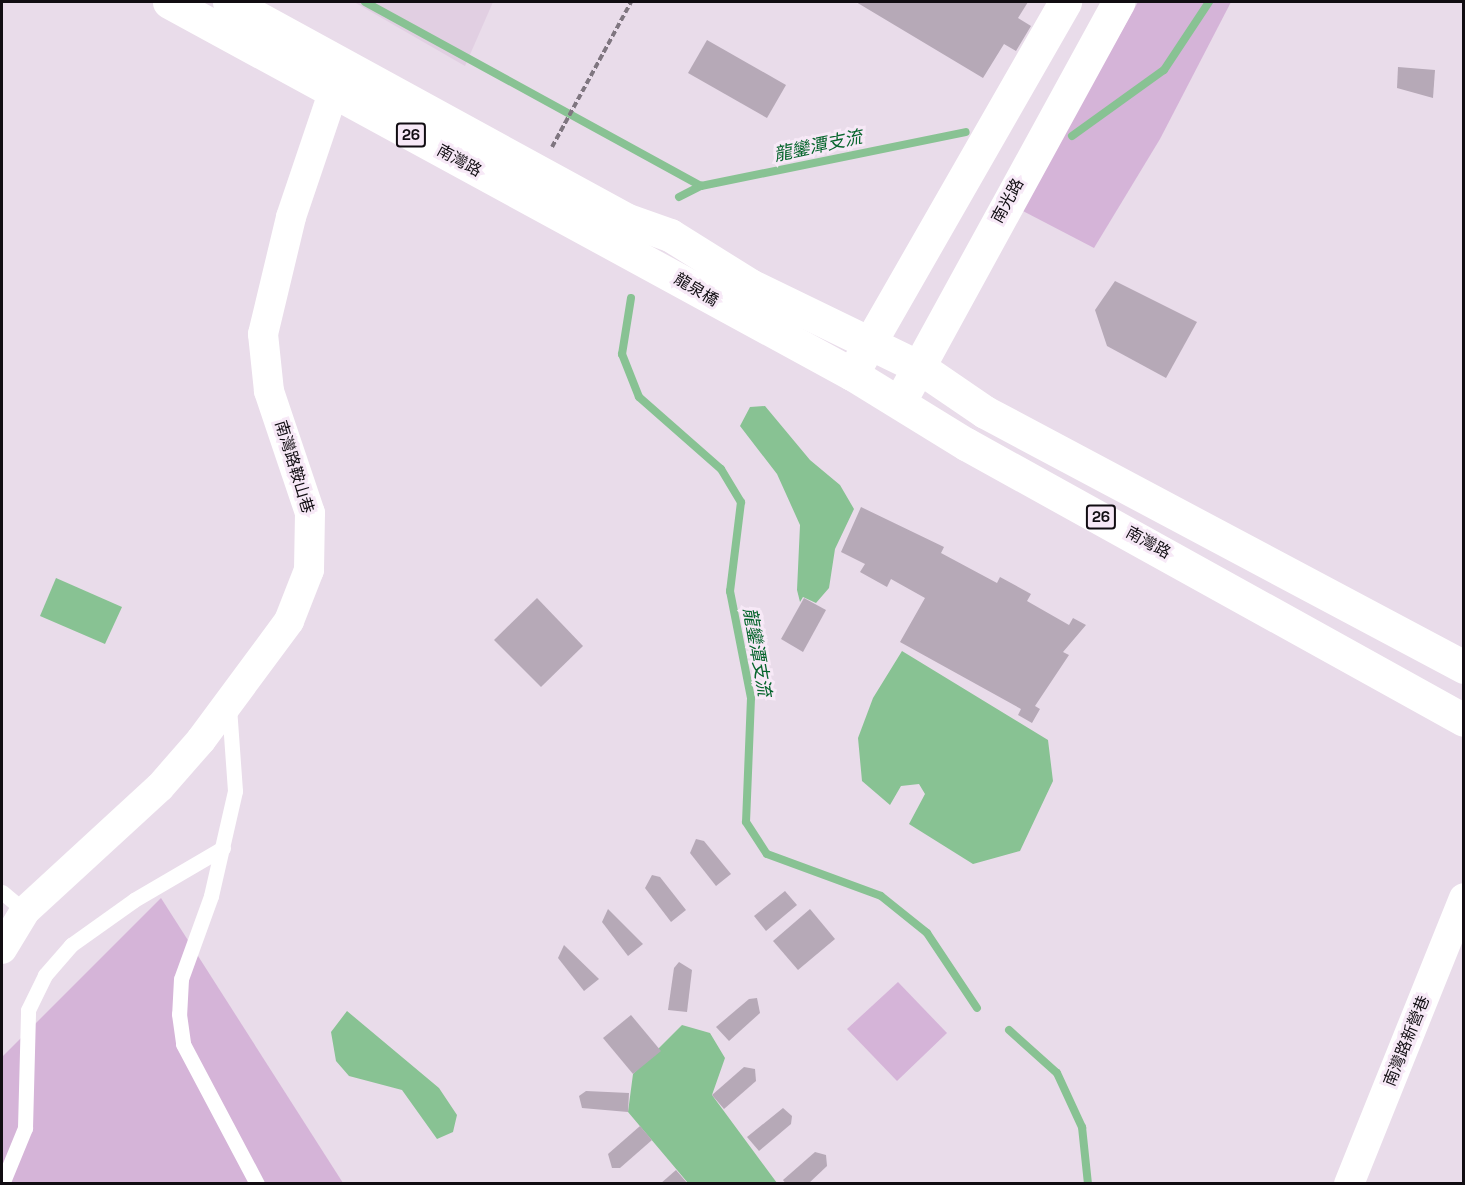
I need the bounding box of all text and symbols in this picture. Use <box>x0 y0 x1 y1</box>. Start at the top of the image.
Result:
road number: 26 <box>394 123 428 147</box>
water label: 龍鑾潭支流 <box>772 126 864 166</box>
street label: 南灣路 <box>433 141 485 181</box>
street label: 南光路 <box>988 175 1028 227</box>
street label: 龍泉橋 <box>670 269 722 311</box>
street label: 南灣路鞍山巷 <box>271 418 317 516</box>
road number: 26 <box>1084 505 1118 529</box>
street label: 南灣路 <box>1122 523 1174 563</box>
water label: 龍鑾潭支流 <box>739 606 775 698</box>
street label: 南灣路新營巷 <box>1380 993 1434 1089</box>

